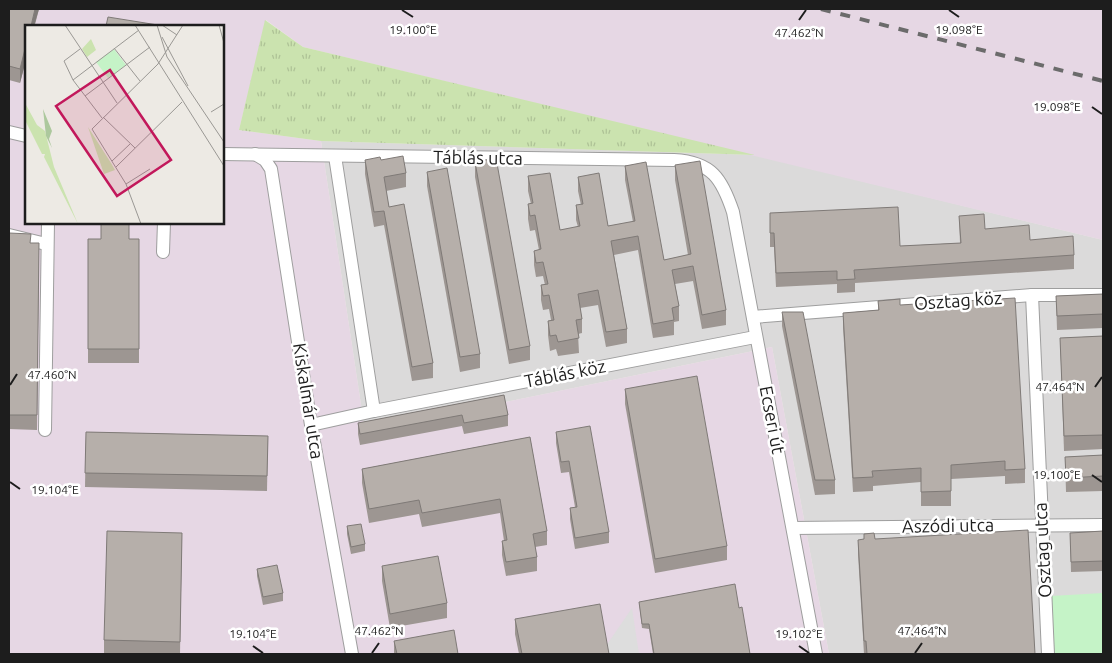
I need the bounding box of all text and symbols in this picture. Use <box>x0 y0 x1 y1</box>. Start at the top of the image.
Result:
text: 19.100°E <box>389 23 437 36</box>
text: 19.098°E <box>935 23 983 36</box>
inset map <box>25 25 224 224</box>
text: 47.462°N <box>774 26 824 39</box>
text: 19.098°E <box>1033 100 1081 113</box>
street label: Táblás utca <box>433 146 523 168</box>
street label: Osztag köz <box>913 287 1003 313</box>
street label: Kiskalmár utca <box>290 341 328 460</box>
street label: Táblás köz <box>522 355 607 391</box>
text: 47.460°N <box>27 368 77 381</box>
text: 47.464°N <box>1035 380 1085 393</box>
street label: Ecseri út <box>757 384 789 456</box>
text: 19.100°E <box>1033 468 1081 481</box>
text: 19.104°E <box>31 483 79 496</box>
street label: Osztag utca <box>1030 502 1054 598</box>
street label: Aszódi utca <box>902 514 994 536</box>
text: 47.462°N <box>354 624 404 637</box>
text: 47.464°N <box>897 624 947 637</box>
text: 19.104°E <box>229 627 277 640</box>
text: 19.102°E <box>775 627 823 640</box>

